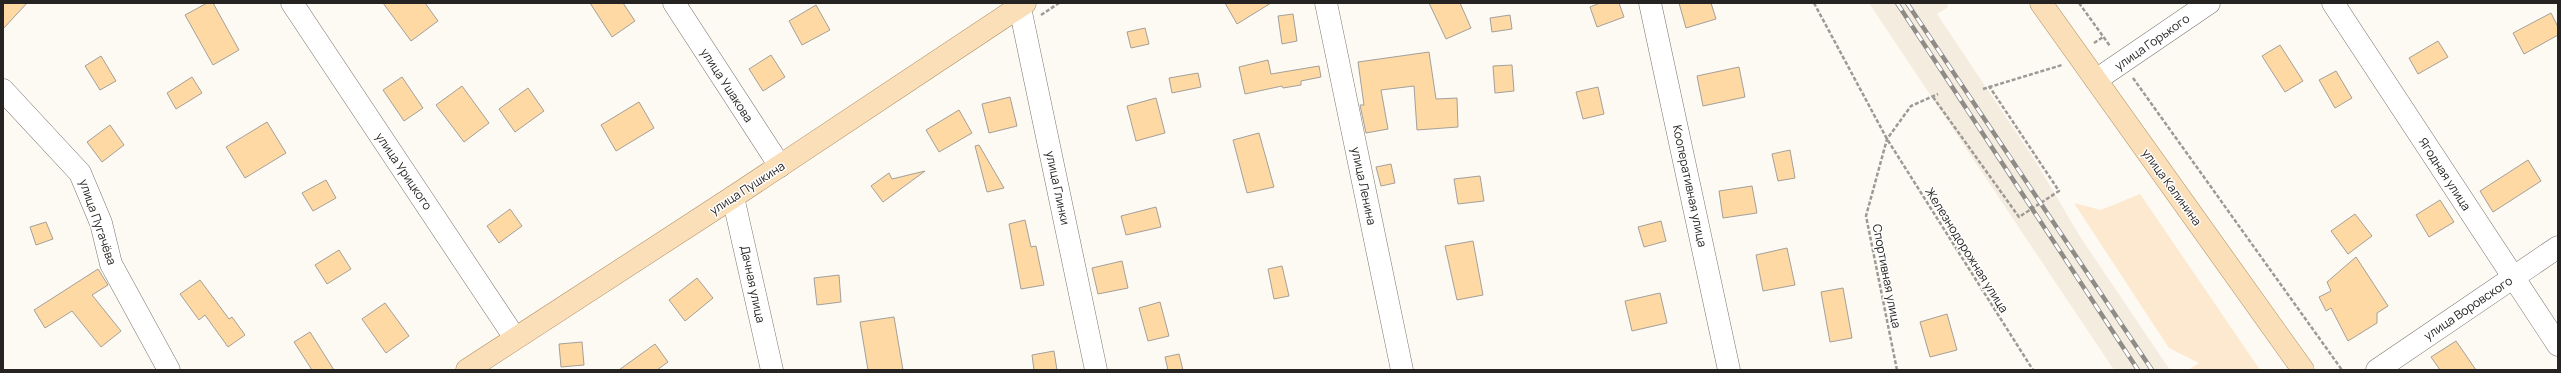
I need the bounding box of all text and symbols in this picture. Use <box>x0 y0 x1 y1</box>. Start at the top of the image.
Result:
street label: улица Горького <box>2111 10 2193 74</box>
street label: улица Ушакова <box>697 45 757 125</box>
street label: Кооперативная улица <box>1669 123 1711 249</box>
street label: улица Урицкого <box>372 129 436 213</box>
street label: Ягодная улица <box>2415 134 2475 214</box>
street label: улица Ленина <box>1347 145 1381 227</box>
street label: улица Калинина <box>2138 145 2206 229</box>
street label: улица Глинки <box>1042 149 1074 227</box>
street label: улица Пушкина <box>706 157 788 219</box>
street label: улица Пугачёва <box>75 177 121 267</box>
street label: Железнодорожная улица <box>1921 184 2013 316</box>
street label: Спортивная улица <box>1869 223 1905 329</box>
street label: Дачная улица <box>737 244 769 324</box>
street label: улица Воровского <box>2420 272 2516 344</box>

